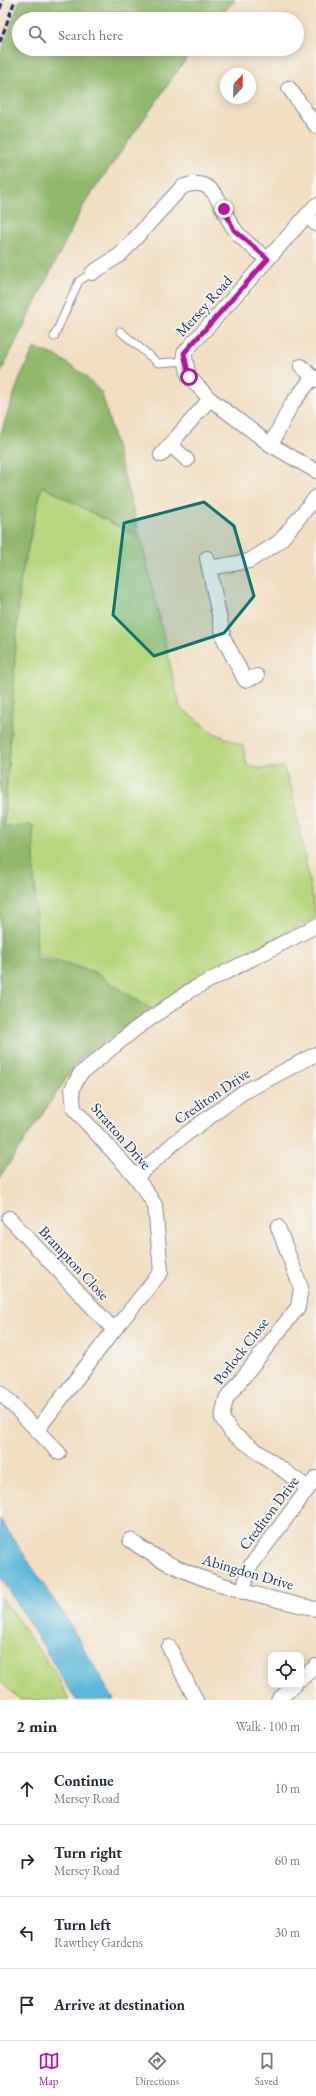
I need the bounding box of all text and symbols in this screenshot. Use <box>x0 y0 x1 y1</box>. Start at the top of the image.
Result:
search box <box>12 12 304 56</box>
icon: search <box>26 23 48 45</box>
text: Search here <box>58 25 123 44</box>
north arrow <box>220 68 256 104</box>
route end <box>215 200 233 218</box>
street label: Mersey Road <box>171 271 236 340</box>
route start <box>180 368 198 386</box>
street label: Crediton Drive <box>170 1063 254 1128</box>
street label: Stratton Drive <box>87 1098 156 1173</box>
street label: Brampton Close <box>35 1222 114 1304</box>
street label: Porlock Close <box>209 1313 273 1388</box>
street label: Crediton Drive <box>235 1472 303 1553</box>
street label: Abingdon Drive <box>199 1549 296 1594</box>
map controls <box>268 1652 304 1688</box>
button: locate <box>268 1652 304 1688</box>
text: 2 min <box>16 1715 57 1737</box>
text: Walk · 100 m <box>236 1718 300 1735</box>
text: Continue <box>54 1771 114 1790</box>
icon: ahead <box>16 1778 38 1800</box>
text: 10 m <box>275 1780 300 1797</box>
text: Mersey Road <box>54 1790 120 1807</box>
text: Turn right <box>54 1843 122 1862</box>
icon: right <box>16 1850 38 1872</box>
text: 60 m <box>275 1852 300 1869</box>
text: Mersey Road <box>54 1862 120 1879</box>
text: Turn left <box>54 1915 111 1934</box>
icon: left <box>16 1922 38 1944</box>
text: 30 m <box>275 1924 300 1941</box>
text: Rawthey Gardens <box>54 1934 143 1951</box>
icon: arrive <box>16 1994 38 2016</box>
text: Arrive at destination <box>54 1995 185 2014</box>
tab: Map <box>38 2050 60 2088</box>
tab: Directions <box>135 2050 179 2088</box>
tab: Saved <box>255 2050 278 2088</box>

